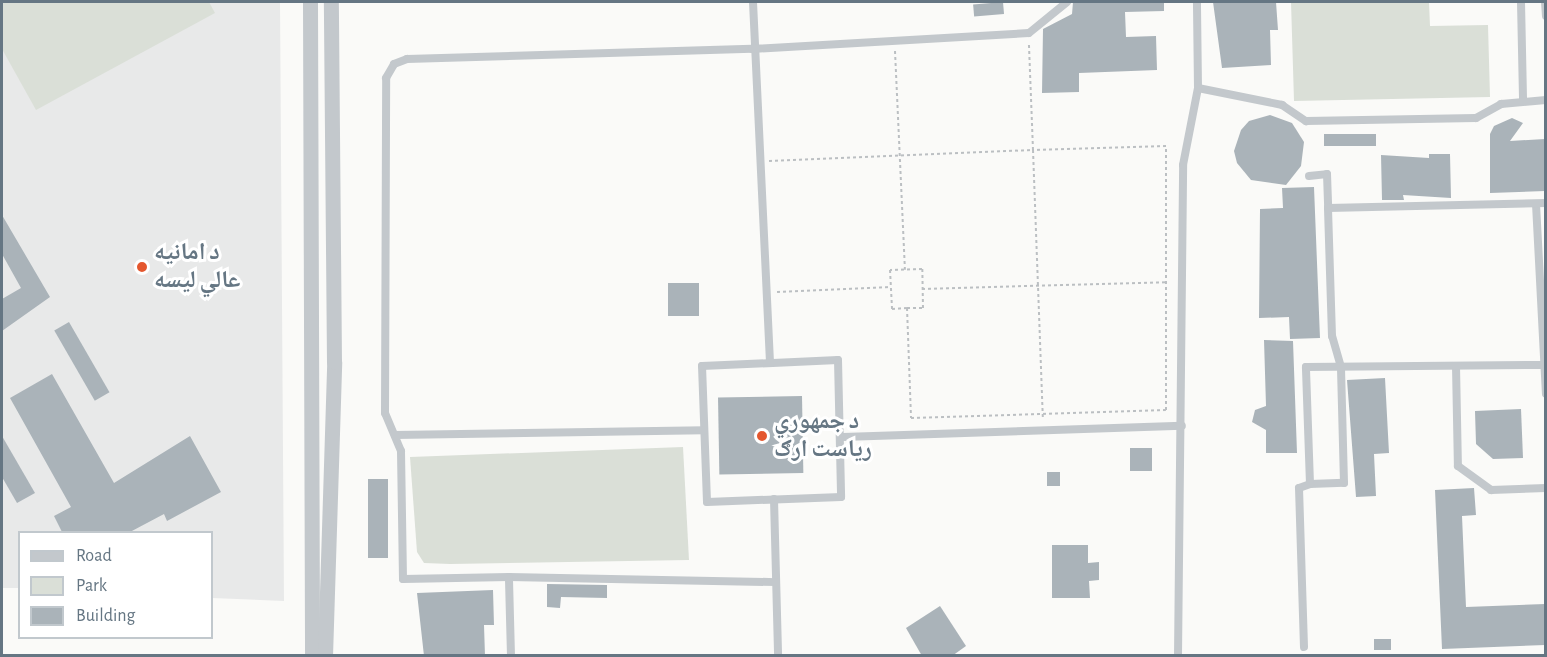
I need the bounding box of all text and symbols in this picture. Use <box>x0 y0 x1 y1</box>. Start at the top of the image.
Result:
place label: د امانیه عالي لیسه <box>154 239 240 295</box>
marker: د امانیه عالي لیسه <box>135 260 149 274</box>
place label: د جمهوري ریاست ارګ <box>774 408 872 464</box>
marker: د جمهوري ریاست ارګ <box>755 429 769 443</box>
legend <box>18 531 213 639</box>
text: Road <box>76 547 112 565</box>
text: Park <box>76 577 107 595</box>
text: Building <box>76 607 135 625</box>

